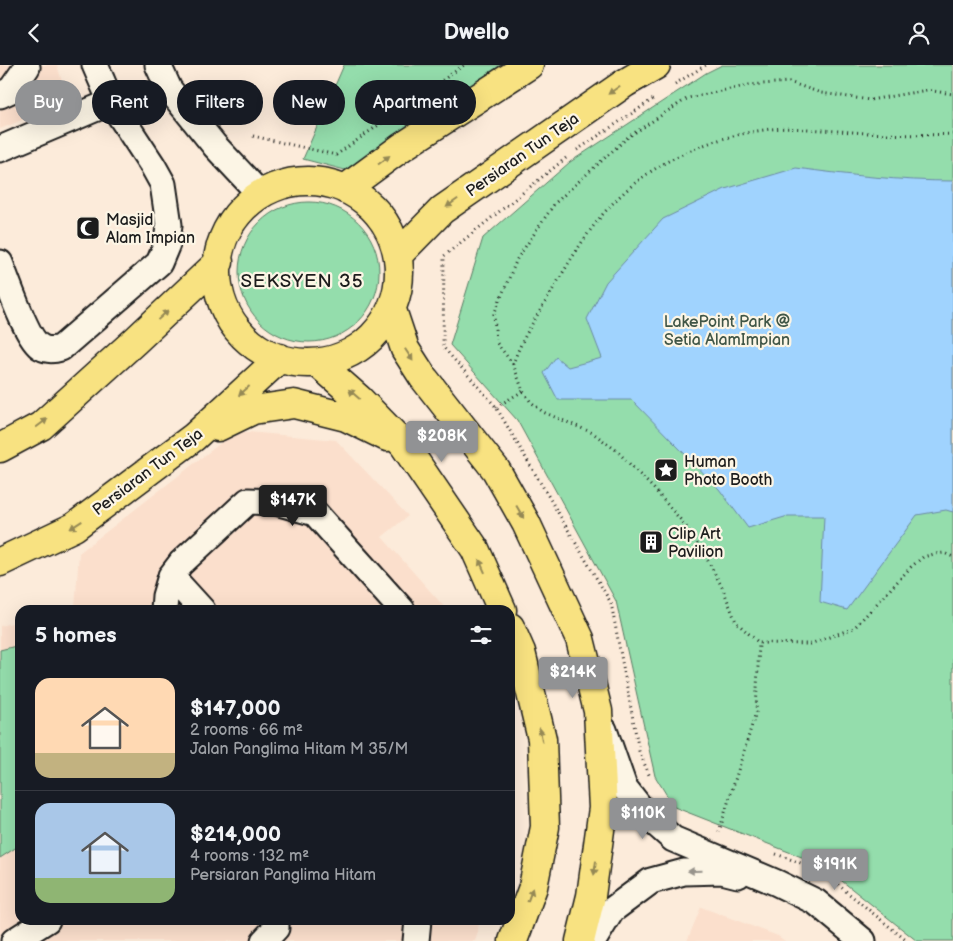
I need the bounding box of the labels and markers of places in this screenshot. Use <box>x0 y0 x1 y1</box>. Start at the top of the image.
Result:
place label: Masjid Alam Impian <box>106 211 195 248</box>
mosque icon: Masjid Alam Impian <box>75 215 101 241</box>
pin: $208K <box>407 421 477 463</box>
place label: Human Photo Booth <box>684 453 773 490</box>
place icon: Human Photo Booth <box>653 457 679 483</box>
pin: $147K <box>258 485 328 527</box>
place label: Clip Art Pavilion <box>668 525 723 562</box>
building icon: Clip Art Pavilion <box>638 529 664 555</box>
pin: $214K <box>538 657 608 699</box>
pin: $110K <box>608 797 678 840</box>
pin: $191K <box>800 849 870 891</box>

